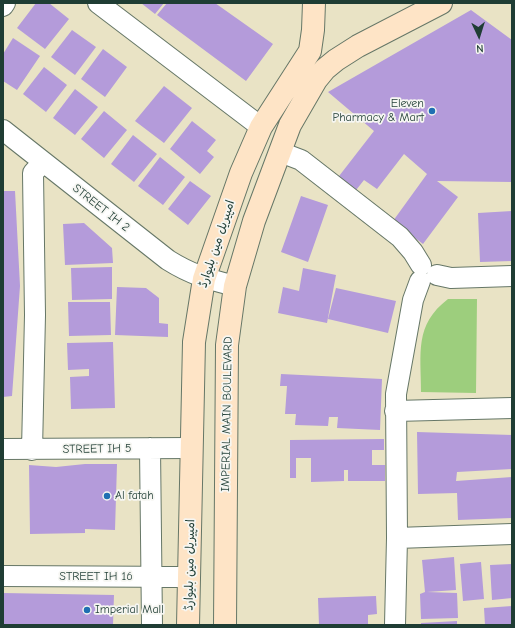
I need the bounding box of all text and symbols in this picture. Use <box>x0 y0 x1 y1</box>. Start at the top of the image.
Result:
north arrow <box>459 16 499 56</box>
text: N <box>476 42 484 55</box>
place label: Eleven Pharmacy & Mart <box>332 97 424 125</box>
marker: Eleven Pharmacy & Mart <box>427 106 437 116</box>
street label: STREET IH 2 <box>70 181 132 235</box>
street label: امپیریل مین بلیوارڈ <box>196 198 238 290</box>
street label: IMPERIAL MAIN BOULEVARD <box>218 336 236 492</box>
street label: STREET IH 5 <box>63 441 131 457</box>
place label: Al fatah <box>115 489 154 503</box>
marker: Al fatah <box>102 491 112 501</box>
street label: امپیریل مین بلیوارڈ <box>182 519 198 611</box>
street label: STREET IH 16 <box>59 570 133 584</box>
place label: Imperial Mall <box>95 603 164 617</box>
marker: Imperial Mall <box>82 605 92 615</box>

